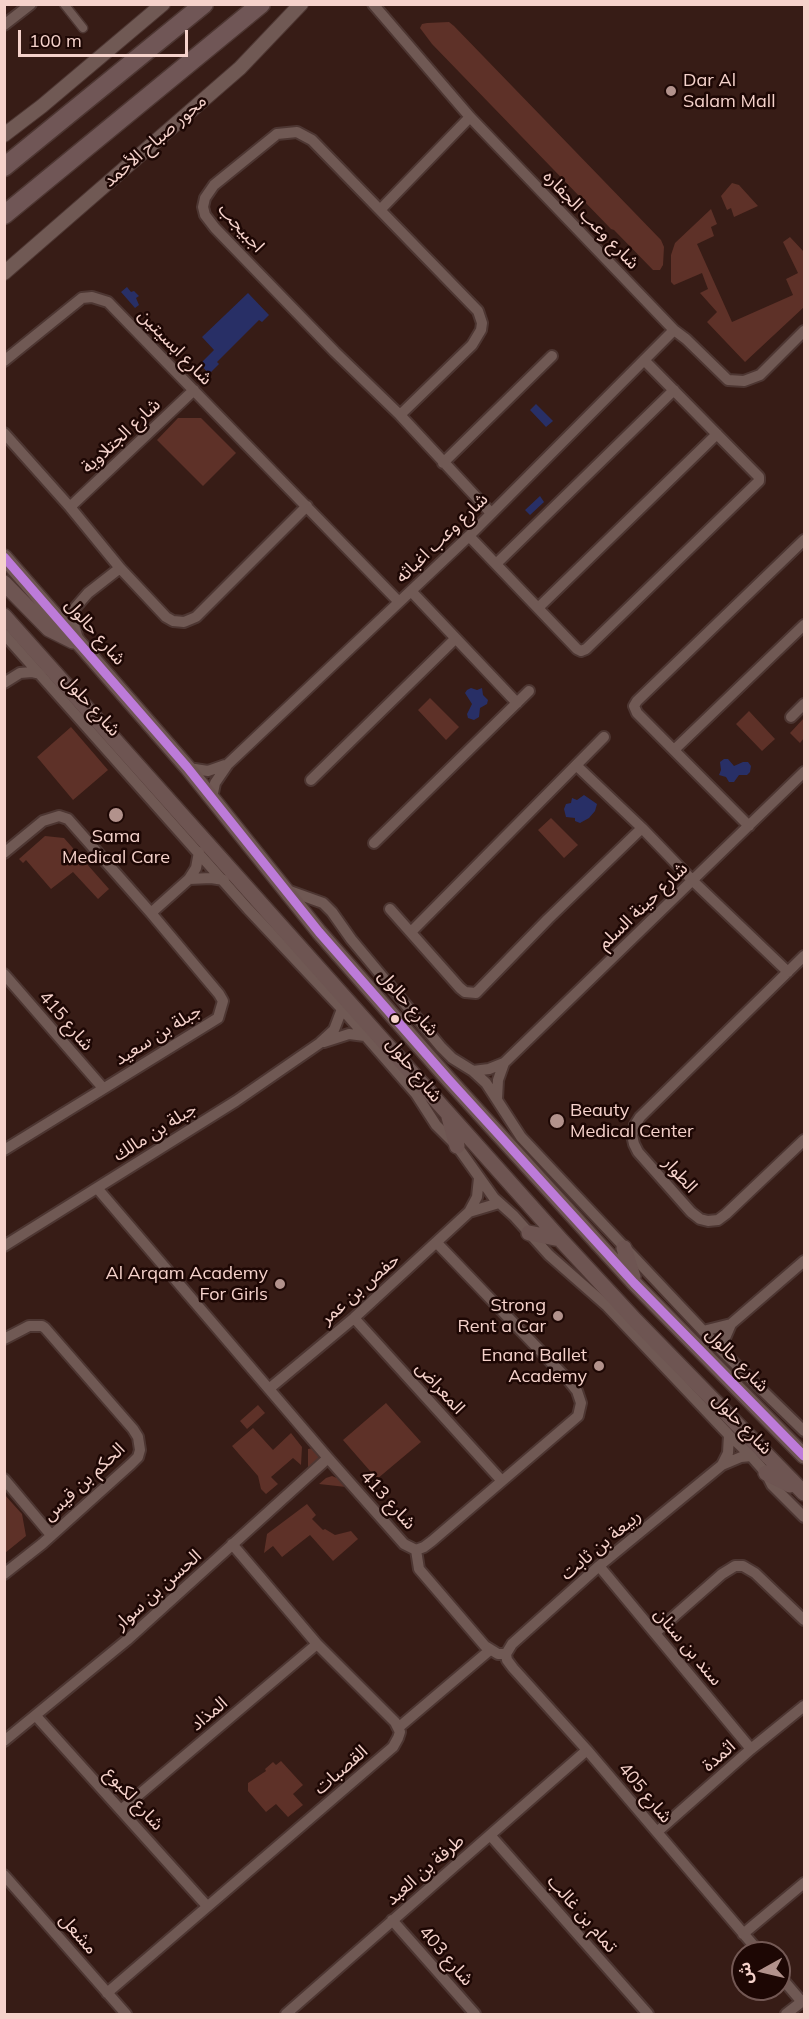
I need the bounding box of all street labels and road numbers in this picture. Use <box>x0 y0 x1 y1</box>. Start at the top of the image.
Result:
street label: محور صباح الأحمد <box>99 90 211 192</box>
street label: شارع وعب الجفاره <box>538 166 644 274</box>
street label: اجبيجب <box>213 199 269 257</box>
street label: شارع ابسيتين <box>133 304 217 390</box>
street label: شارع الجتلاوية <box>77 394 165 478</box>
street label: شارع وعب اغباثه <box>391 489 493 587</box>
street label: شارع حالول <box>60 594 130 670</box>
street label: شارع حلول <box>57 669 125 741</box>
street label: شارع حينة السلم <box>594 858 692 954</box>
street label: شارع حالول <box>373 965 443 1041</box>
street label: شارع 415 <box>34 987 98 1055</box>
street label: جبلة بن سعيد <box>111 1000 205 1070</box>
street label: شارع حلول <box>381 1033 447 1107</box>
street label: جبلة بن مالك <box>109 1098 201 1166</box>
street label: الطوار <box>658 1152 702 1198</box>
street label: حفص بن عمر <box>316 1249 404 1329</box>
street label: شارع حالول <box>701 1323 773 1397</box>
street label: المعراض <box>411 1357 469 1419</box>
street label: شارع حلول <box>708 1389 776 1459</box>
street label: الحكم بن قيس <box>38 1438 130 1526</box>
street label: شارع 413 <box>356 1466 420 1534</box>
street label: ربيعة بن ثابت <box>556 1505 646 1585</box>
street label: الحسن بن سوار <box>110 1545 206 1635</box>
street label: سند بن سنان <box>649 1604 727 1690</box>
street label: المذاد <box>186 1692 232 1736</box>
street label: اثمدة <box>698 1736 740 1776</box>
street label: القصبات <box>310 1741 372 1799</box>
street label: شارع 405 <box>614 1758 676 1828</box>
street label: شارع لكبوع <box>100 1763 168 1835</box>
street label: طرفة بن العبد <box>381 1830 469 1910</box>
street label: تمام بن غالب <box>542 1871 622 1957</box>
street label: مشعل <box>54 1909 102 1959</box>
street label: شارع 403 <box>414 1922 478 1990</box>

